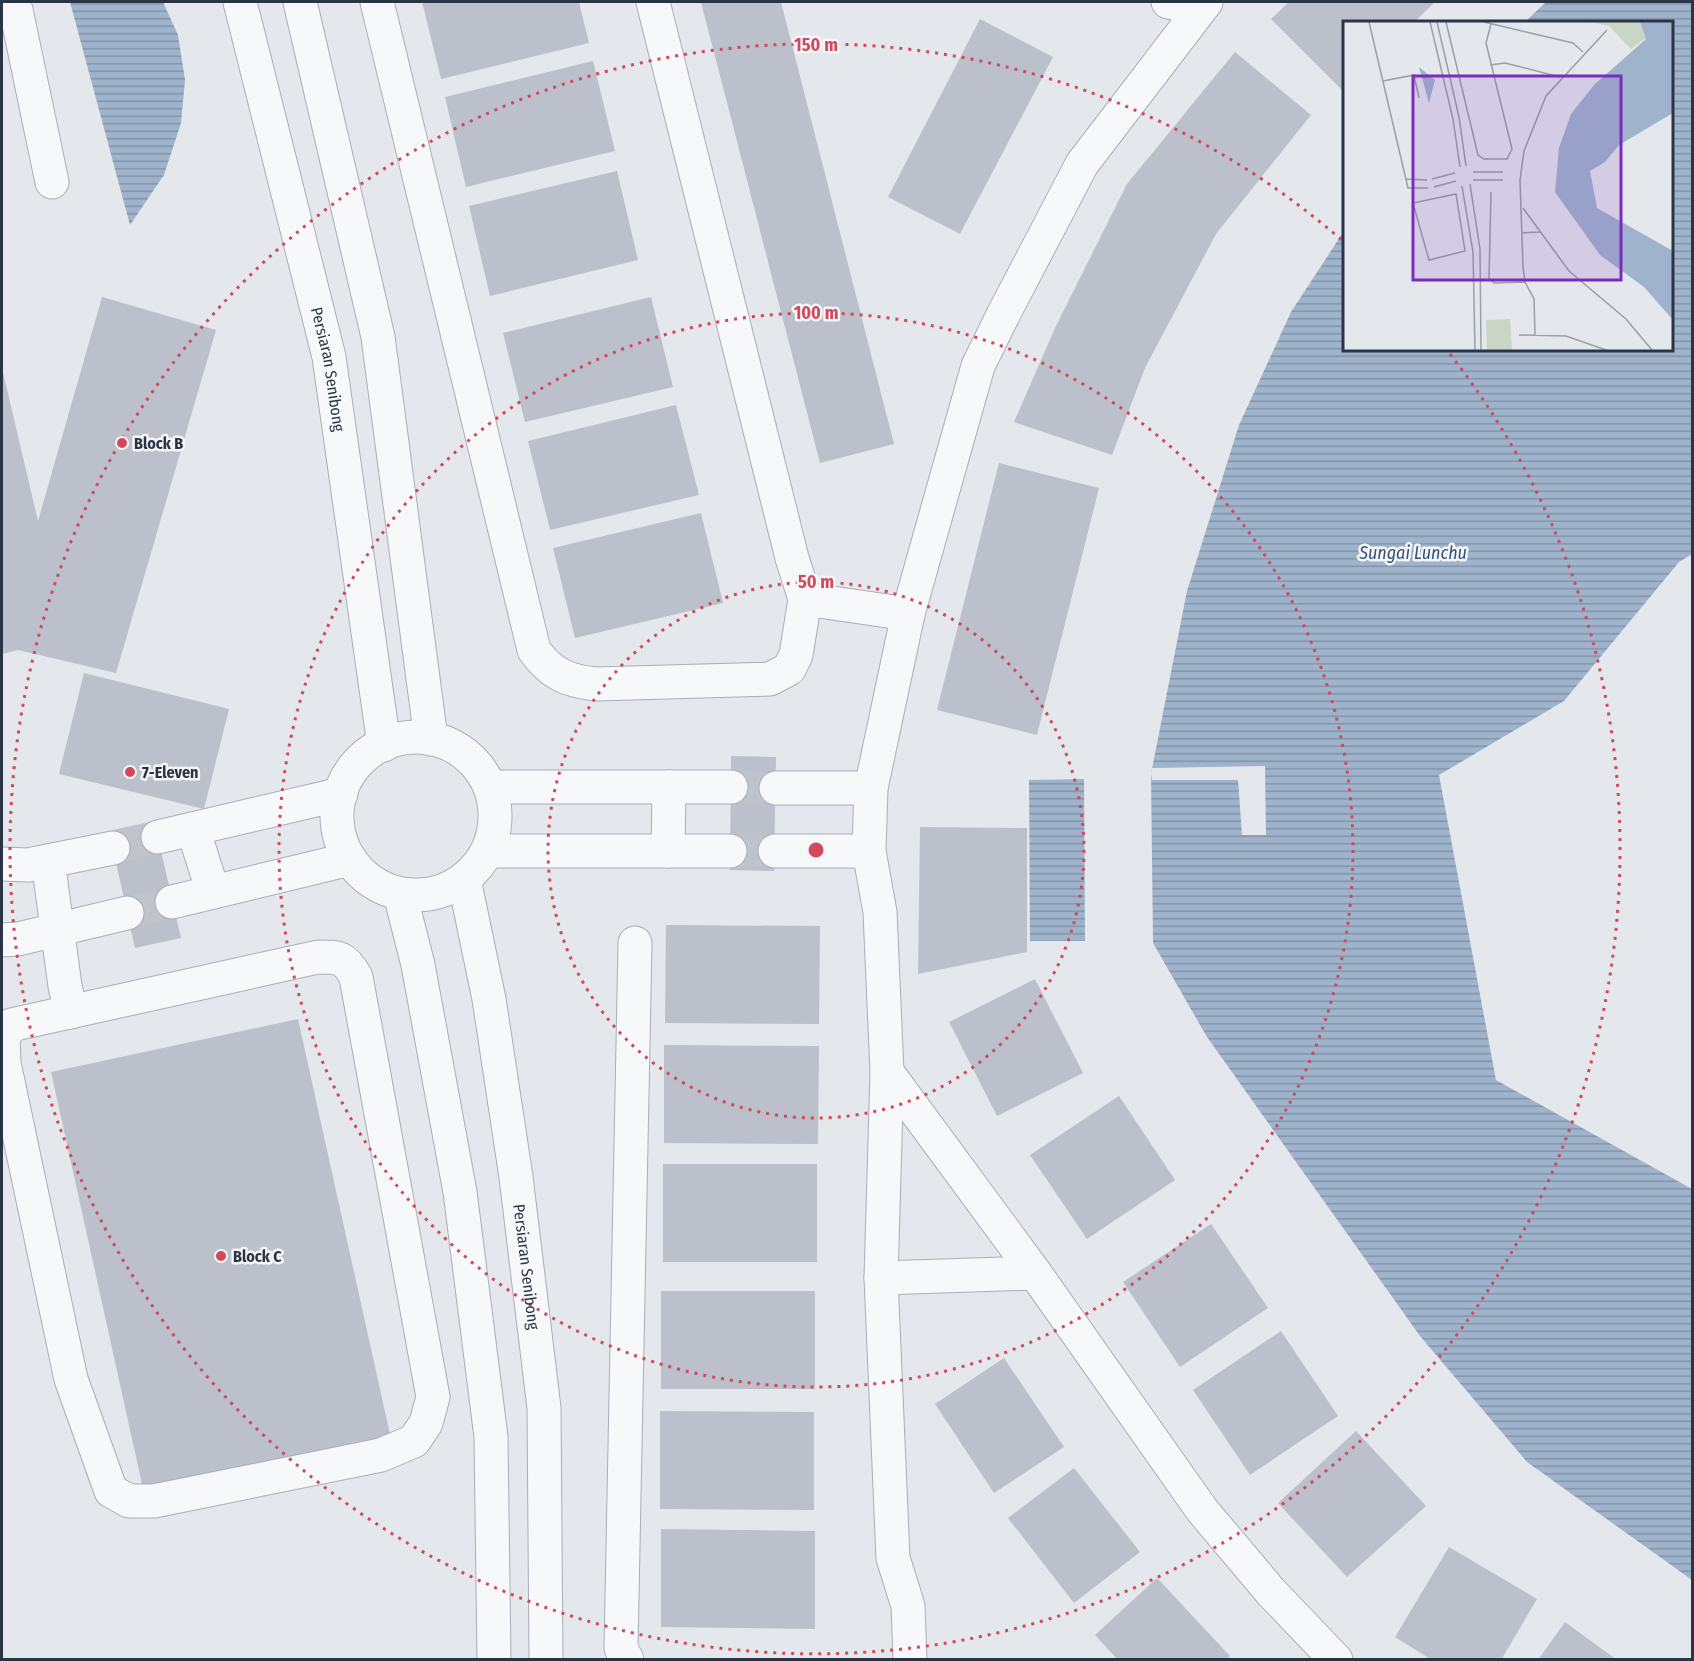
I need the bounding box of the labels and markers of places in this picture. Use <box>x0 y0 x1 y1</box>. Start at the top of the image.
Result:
place label: Block B <box>134 434 183 453</box>
marker: Block B <box>115 436 129 450</box>
place label: 7-Eleven <box>142 763 198 782</box>
marker: 7-Eleven <box>123 765 137 779</box>
centre of rings <box>806 840 826 860</box>
place label: Block C <box>233 1247 282 1266</box>
marker: Block C <box>214 1249 228 1263</box>

